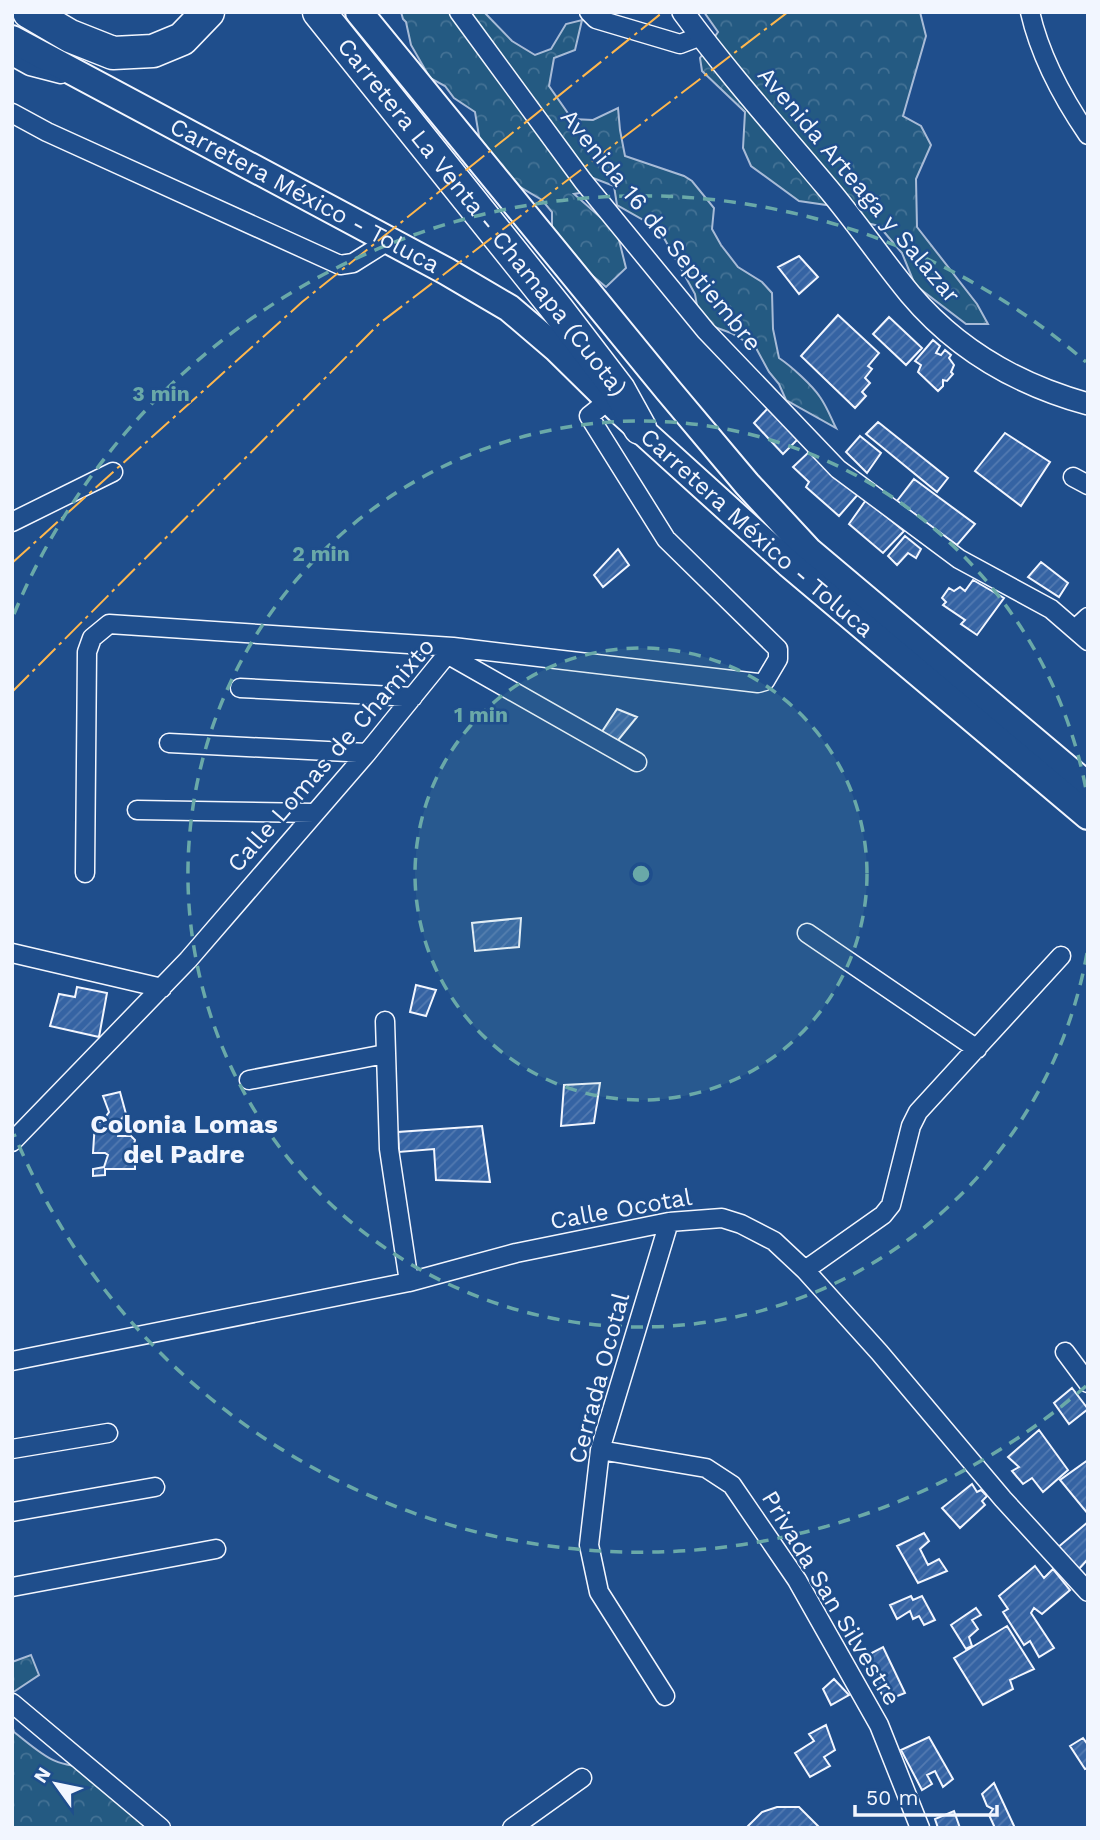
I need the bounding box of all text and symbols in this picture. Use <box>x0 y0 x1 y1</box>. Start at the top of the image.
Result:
street label: Carretera La Venta - Chamapa (Cuota) <box>332 33 632 402</box>
street label: Avenida Arteaga y Salazar <box>752 61 966 309</box>
street label: Avenida 16 de Septiembre <box>555 103 767 357</box>
street label: Carretera México - Toluca <box>165 112 444 279</box>
text: 3 min <box>132 381 190 406</box>
street label: Carretera México - Toluca <box>635 422 879 643</box>
text: 2 min <box>292 541 350 566</box>
street label: Calle Lomas de Chamixto <box>222 632 440 878</box>
text: 1 min <box>454 702 508 727</box>
centre of rings <box>629 862 653 886</box>
district label: Colonia Lomas del Padre <box>90 1109 278 1169</box>
street label: Calle Ocotal <box>548 1183 695 1235</box>
street label: Cerrada Ocotal <box>563 1289 635 1467</box>
street label: Privada San Silvestre <box>756 1486 906 1710</box>
north arrow <box>21 1749 91 1819</box>
text: N <box>29 1763 56 1787</box>
scale bar <box>855 1773 997 1817</box>
text: 50 m <box>866 1785 918 1810</box>

